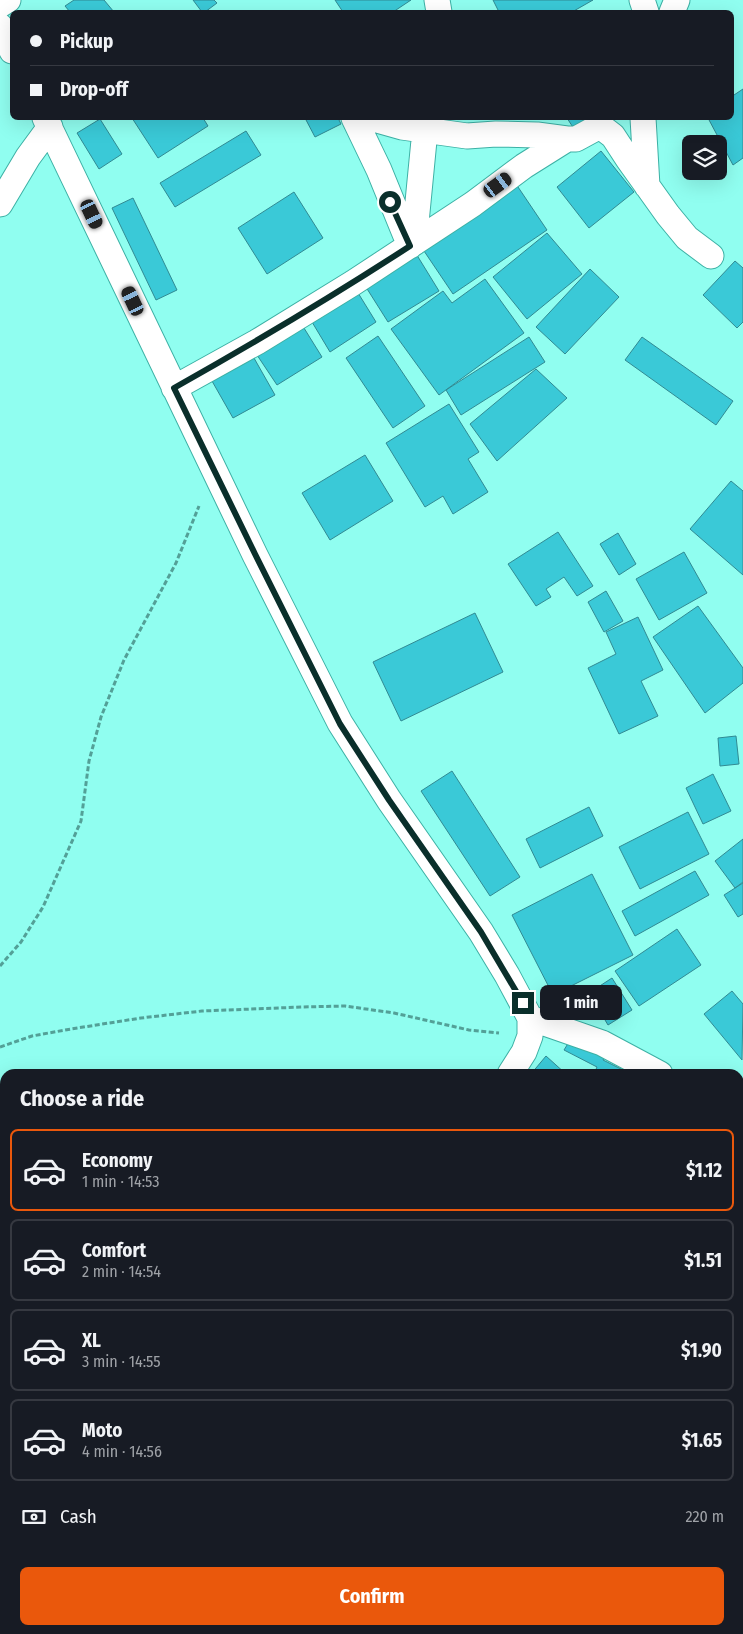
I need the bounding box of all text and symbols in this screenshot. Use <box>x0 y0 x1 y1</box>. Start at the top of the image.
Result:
text: Pickup <box>60 30 113 53</box>
text: Drop-off <box>60 78 128 101</box>
map controls <box>682 135 727 180</box>
button: layers <box>682 135 727 180</box>
car <box>481 170 514 200</box>
route start <box>379 191 401 213</box>
car <box>78 197 105 231</box>
car <box>119 284 146 318</box>
callout: 1 min <box>540 986 623 1020</box>
route end <box>512 992 534 1014</box>
text: 1 min <box>564 993 598 1012</box>
text: Choose a ride <box>20 1085 144 1112</box>
icon: car <box>22 1148 67 1193</box>
text: Economy <box>82 1149 152 1172</box>
text: $1.12 <box>686 1159 722 1182</box>
text: 1 min · 14:53 <box>82 1172 160 1191</box>
icon: car <box>22 1238 67 1283</box>
text: Comfort <box>82 1239 146 1262</box>
text: $1.51 <box>684 1249 722 1272</box>
text: 2 min · 14:54 <box>82 1262 161 1281</box>
icon: car <box>22 1328 67 1373</box>
text: XL <box>82 1329 101 1352</box>
text: $1.90 <box>681 1339 722 1362</box>
text: 3 min · 14:55 <box>82 1352 161 1371</box>
icon: car <box>22 1418 67 1463</box>
text: Moto <box>82 1419 122 1442</box>
text: $1.65 <box>682 1429 722 1452</box>
text: 4 min · 14:56 <box>82 1442 162 1461</box>
icon: cash <box>20 1503 48 1531</box>
text: Cash <box>60 1505 97 1528</box>
text: 220 m <box>685 1507 724 1526</box>
button: Confirm <box>20 1567 724 1625</box>

